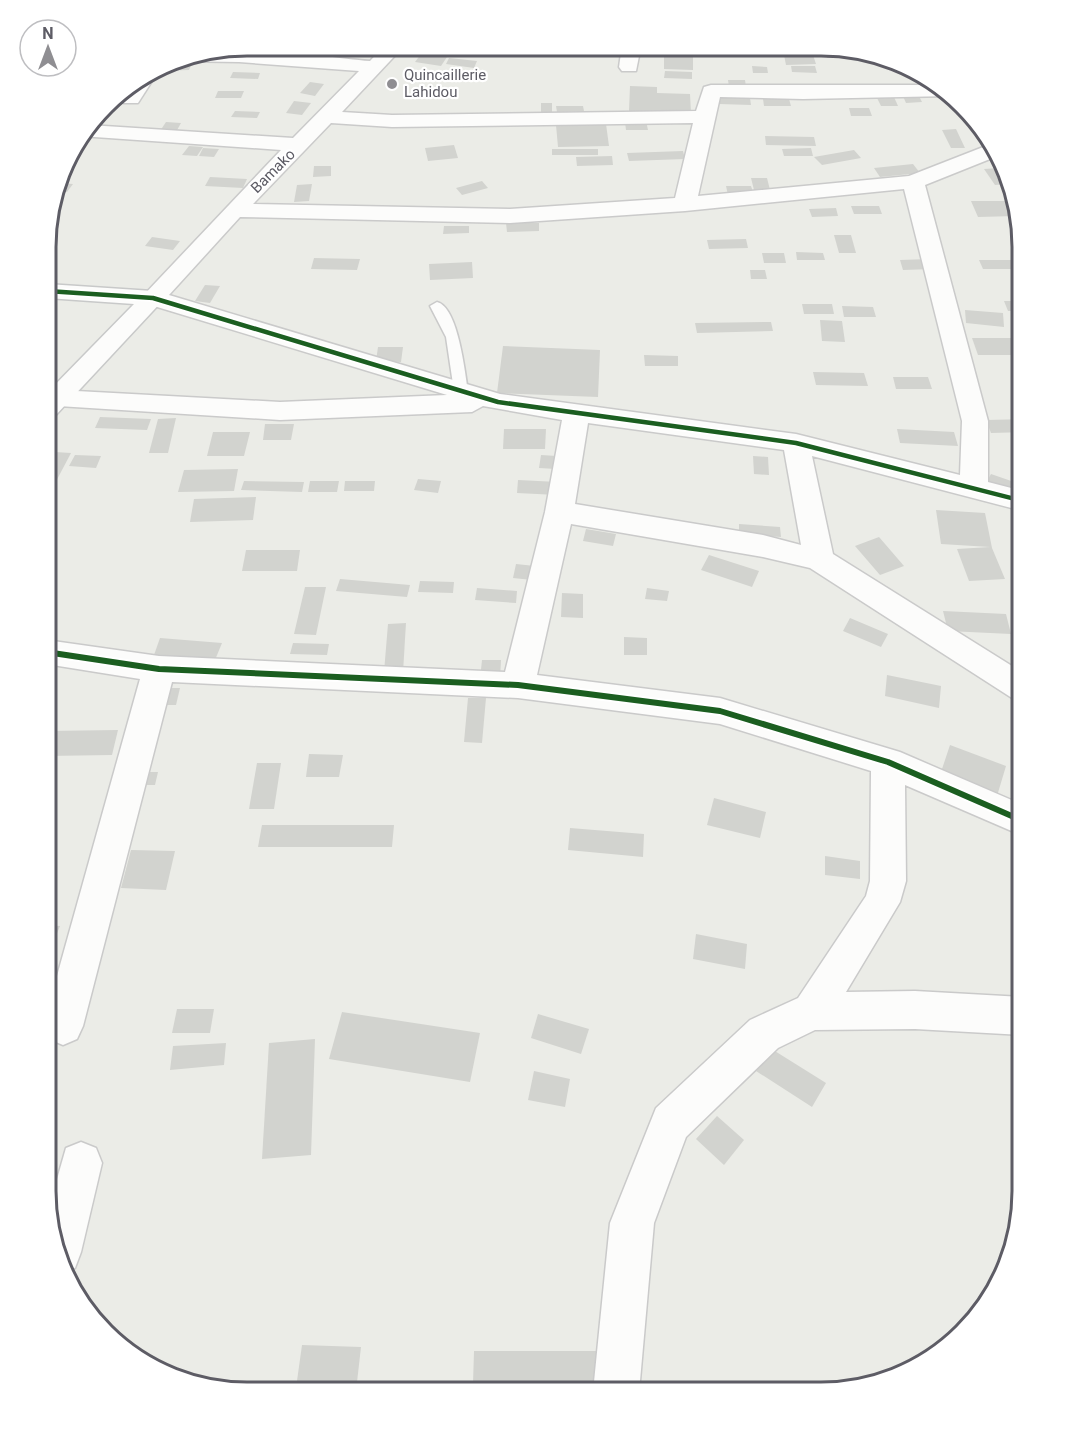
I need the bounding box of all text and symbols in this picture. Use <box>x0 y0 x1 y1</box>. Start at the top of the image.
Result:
north arrow <box>18 18 78 78</box>
text: N <box>42 24 54 43</box>
place label: Quincaillerie Lahidou <box>404 66 486 101</box>
marker: Quincaillerie Lahidou <box>385 77 399 91</box>
street label: Bamako <box>247 145 299 197</box>

